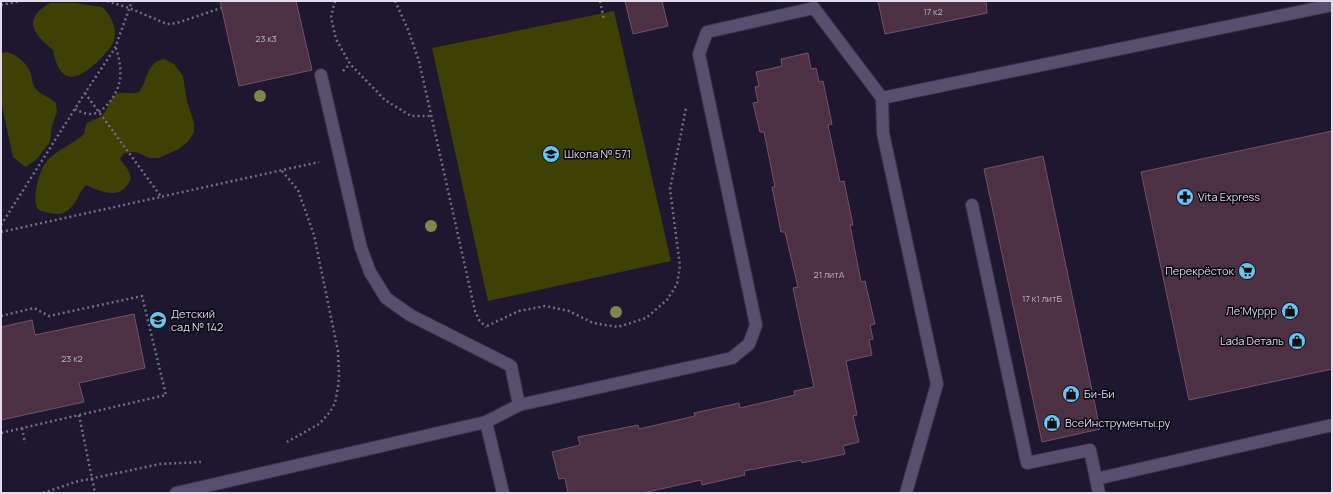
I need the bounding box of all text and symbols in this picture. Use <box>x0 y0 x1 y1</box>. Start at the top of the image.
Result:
house number: 17 к2 <box>923 5 943 18</box>
house number: 23 к3 <box>255 32 277 45</box>
school or university icon: Школа № 571 <box>541 144 561 164</box>
place label: Школа № 571 <box>564 146 631 161</box>
pharmacy icon: Vita Express <box>1175 187 1195 207</box>
place label: Vita Express <box>1198 189 1260 204</box>
supermarket icon: Перекрёсток <box>1237 261 1257 281</box>
place label: Перекрёсток <box>1165 263 1235 278</box>
house number: 21 литА <box>814 268 845 281</box>
house number: 17 к1 литБ <box>1022 292 1063 305</box>
shop icon: Ле'Муррр <box>1280 301 1300 321</box>
place label: Ле'Муррр <box>1226 303 1277 318</box>
place label: Детский сад № 142 <box>171 306 223 334</box>
school or university icon: Детский сад № 142 <box>148 310 168 330</box>
shop icon: Lada Dеталь <box>1287 331 1307 351</box>
place label: Lada Dеталь <box>1220 333 1284 348</box>
house number: 23 к2 <box>61 352 83 365</box>
shop icon: Би-Би <box>1061 384 1081 404</box>
place label: Би-Би <box>1084 386 1114 401</box>
shop icon: ВсеИнструменты.ру <box>1042 413 1062 433</box>
place label: ВсеИнструменты.ру <box>1065 415 1170 430</box>

